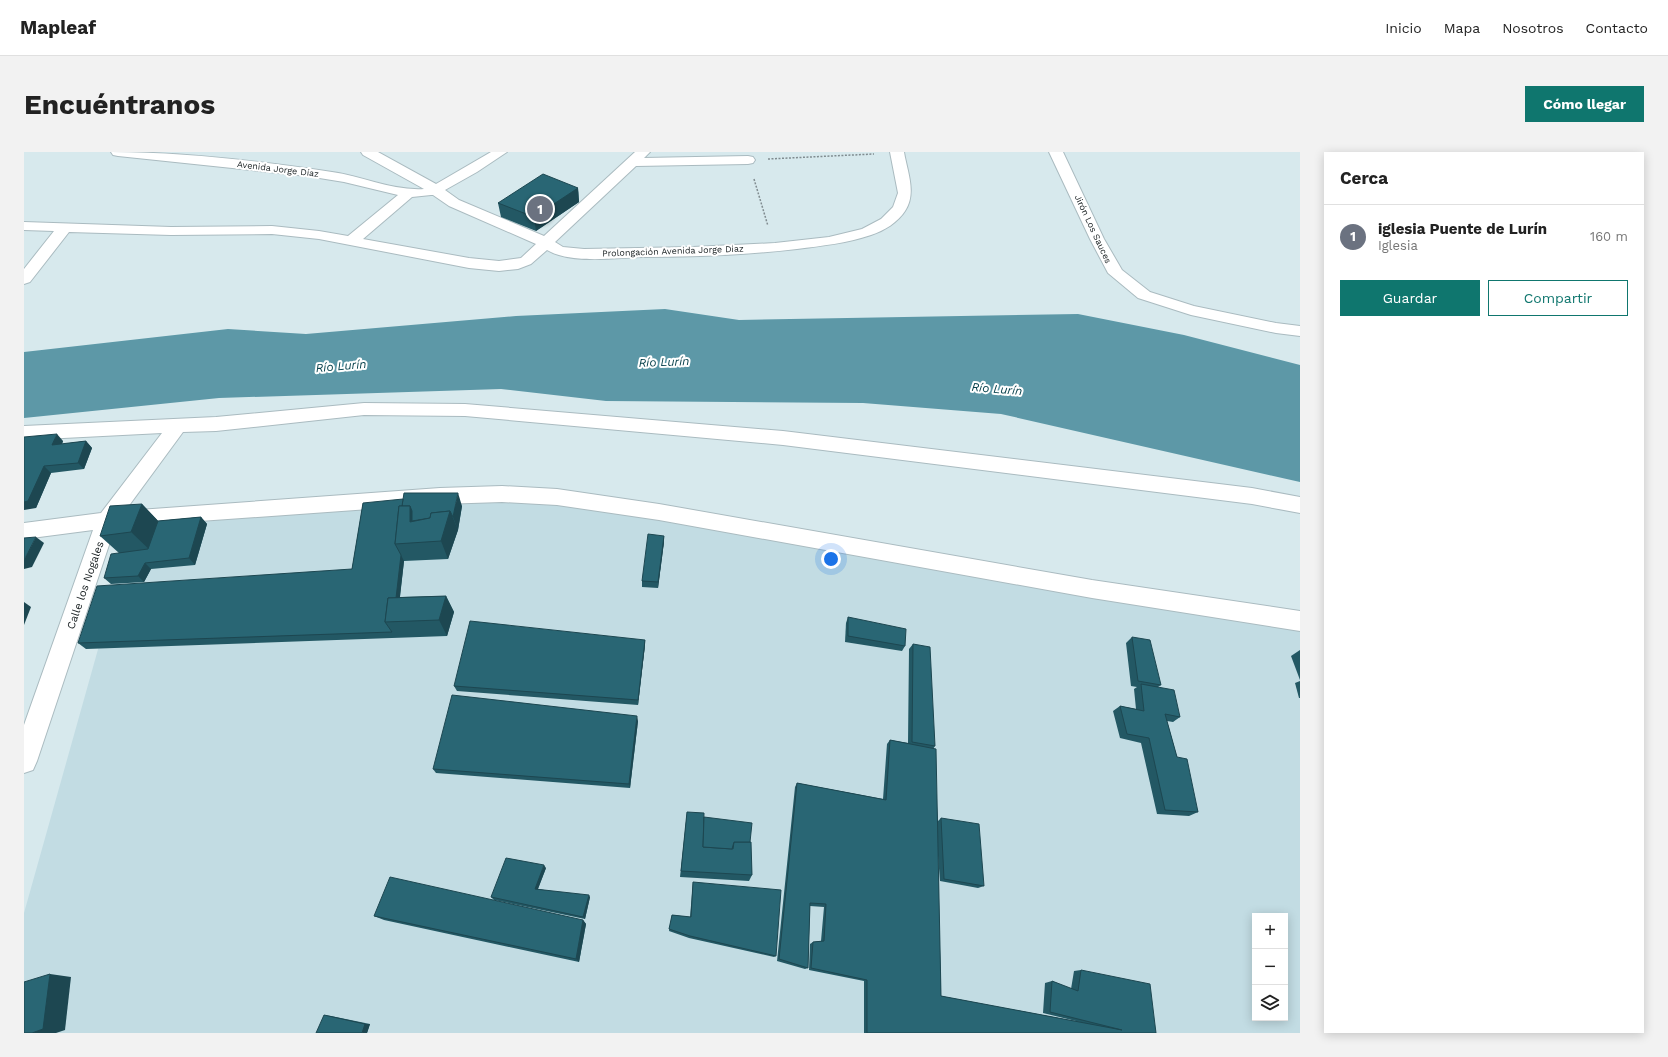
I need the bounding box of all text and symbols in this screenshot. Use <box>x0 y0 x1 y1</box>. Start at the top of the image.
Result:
text: Mapleaf <box>20 16 96 39</box>
text: Inicio <box>1385 20 1422 36</box>
text: Mapa <box>1444 20 1480 36</box>
text: Nosotros <box>1502 20 1564 36</box>
text: Contacto <box>1586 20 1648 36</box>
button: Cómo llegar <box>1525 86 1644 122</box>
text: Encuéntranos <box>24 88 215 121</box>
street label: Avenida Jorge Díaz <box>236 159 320 179</box>
text: Cerca <box>1340 168 1388 188</box>
street label: Jirón Los Sauces <box>1073 193 1113 265</box>
pin: 1 <box>527 194 553 224</box>
text: iglesia Puente de Lurín <box>1378 220 1547 238</box>
text: 1 <box>1350 229 1356 244</box>
text: 160 m <box>1590 229 1628 244</box>
text: Iglesia <box>1378 238 1418 253</box>
street label: Prolongación Avenida Jorge Diaz <box>602 244 744 258</box>
button: Guardar <box>1340 280 1480 316</box>
button: Compartir <box>1488 280 1628 316</box>
water label: Río Lurín <box>638 354 690 370</box>
water label: Río Lurín <box>315 357 367 375</box>
water label: Río Lurín <box>971 380 1023 398</box>
street label: Calle los Nogales <box>64 539 107 631</box>
your location <box>821 549 841 569</box>
map controls <box>1252 913 1288 1021</box>
button: + <box>1252 913 1288 949</box>
button: − <box>1252 949 1288 985</box>
button: layers <box>1252 985 1288 1021</box>

